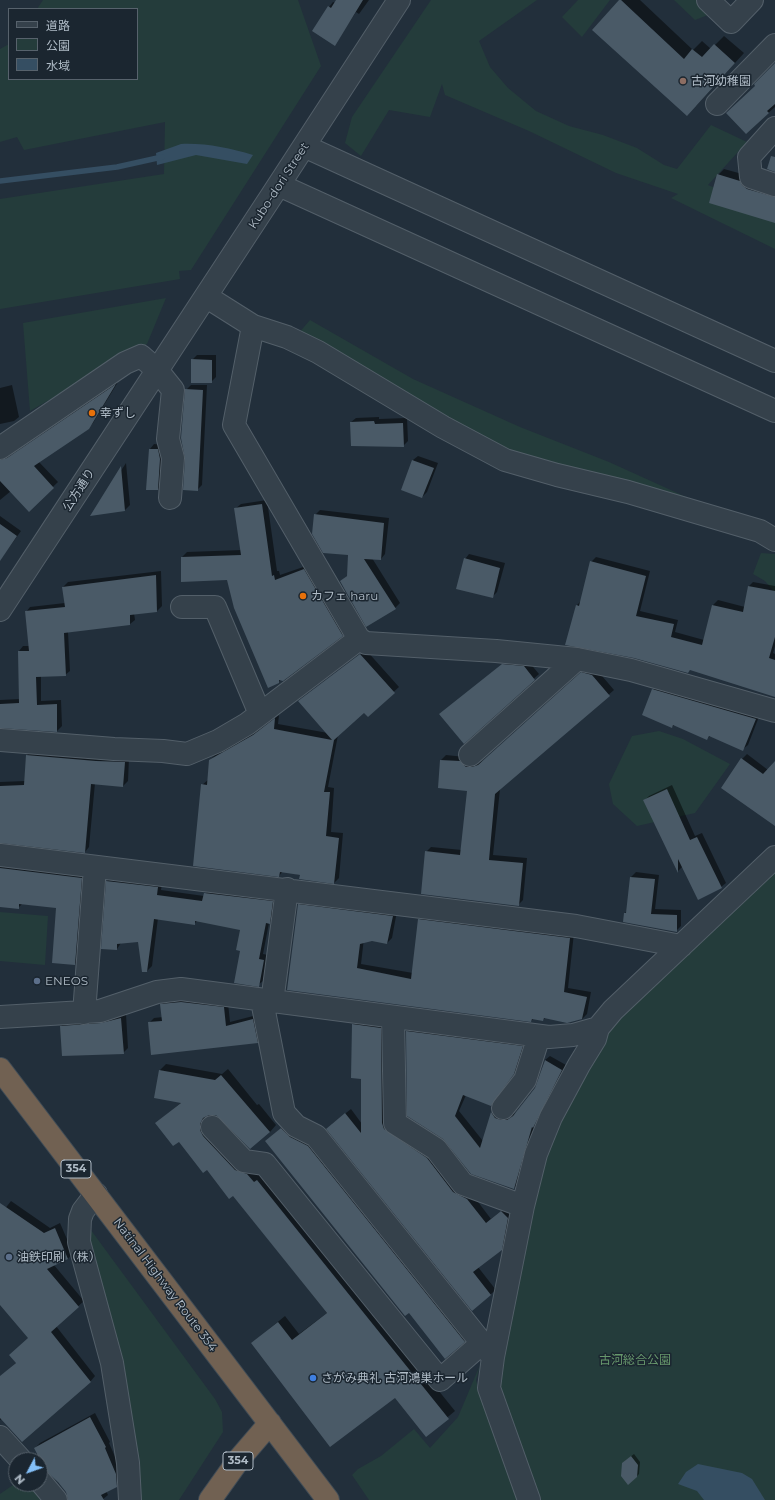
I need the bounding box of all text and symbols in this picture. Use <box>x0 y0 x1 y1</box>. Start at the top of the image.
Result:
legend <box>8 8 138 80</box>
text: 道路 <box>46 18 70 33</box>
text: 公園 <box>46 38 70 53</box>
text: 水域 <box>46 58 70 73</box>
place label: 古河幼稚園 <box>691 74 751 88</box>
marker: 古河幼稚園 <box>678 76 688 86</box>
street label: Kubo-dori Street <box>246 140 312 232</box>
place label: 幸ずし <box>100 406 136 420</box>
marker: 幸ずし <box>87 408 97 418</box>
street label: 公方通り <box>60 466 98 514</box>
place label: カフェ haru <box>311 589 378 603</box>
marker: カフェ haru <box>298 591 308 601</box>
place label: ENEOS <box>45 974 88 988</box>
marker: ENEOS <box>32 976 42 986</box>
road number: 354 <box>61 1160 91 1178</box>
street label: Natinal Highway Route 354 <box>110 1216 220 1354</box>
place label: 油鉄印刷（株） <box>17 1250 101 1264</box>
marker: 油鉄印刷（株） <box>4 1252 14 1262</box>
park label: 古河総合公園 <box>599 1353 671 1367</box>
place label: さがみ典礼 古河鴻巣ホール <box>321 1371 468 1385</box>
marker: さがみ典礼 古河鴻巣ホール <box>308 1373 318 1383</box>
north arrow <box>8 1452 48 1492</box>
road number: 354 <box>223 1452 253 1470</box>
text: N <box>12 1471 28 1487</box>

